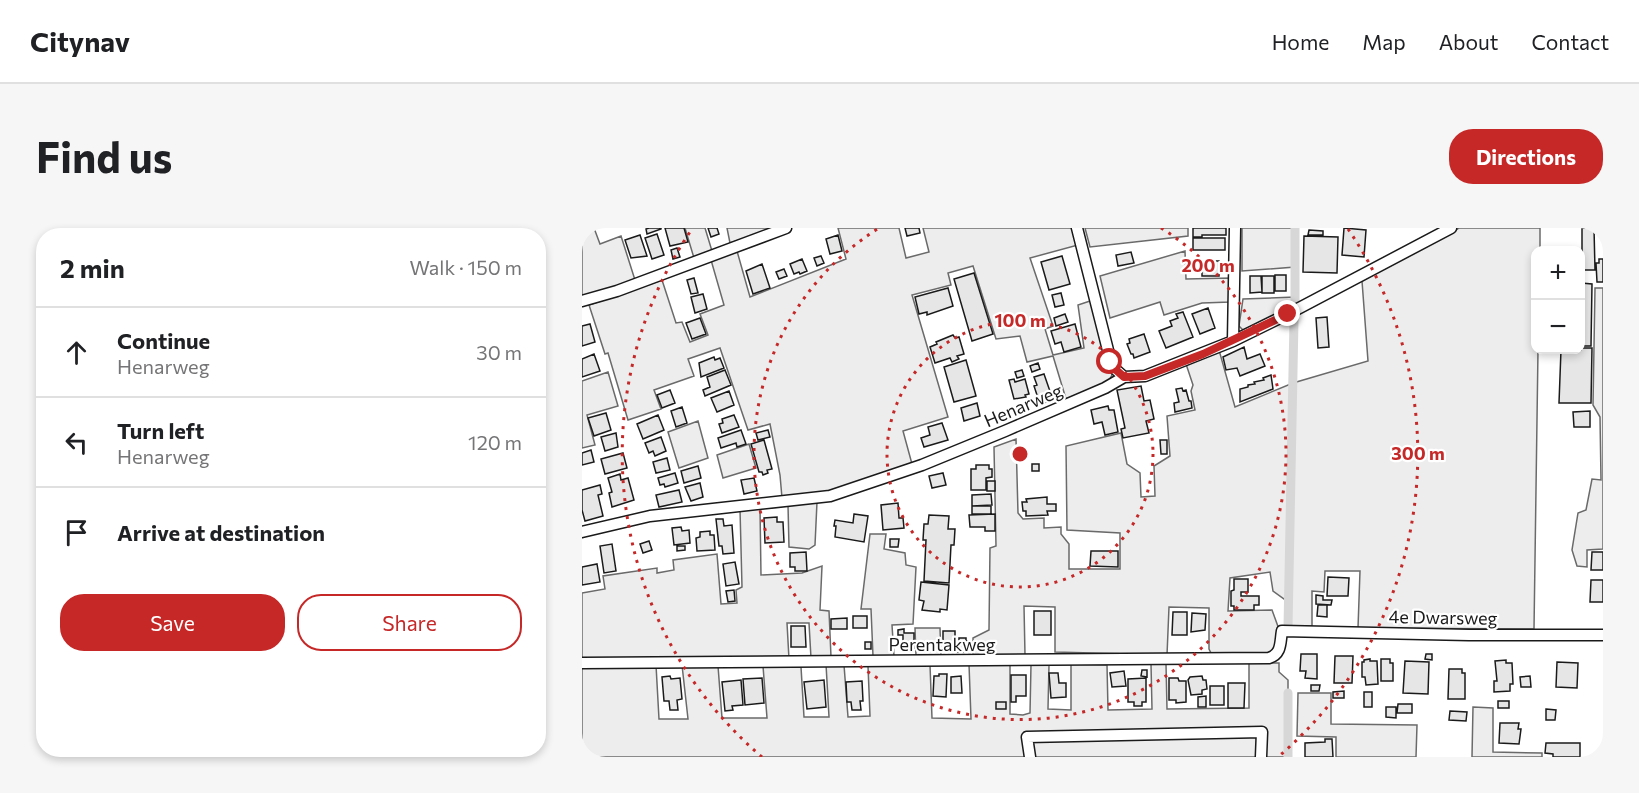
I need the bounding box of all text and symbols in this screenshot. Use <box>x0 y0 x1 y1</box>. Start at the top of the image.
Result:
text: Citynav <box>30 24 130 58</box>
text: Home <box>1272 29 1329 54</box>
text: Map <box>1362 29 1406 54</box>
text: About <box>1439 29 1498 54</box>
text: Contact <box>1531 29 1609 54</box>
button: Directions <box>1449 129 1603 184</box>
text: Find us <box>36 130 172 182</box>
map controls <box>1531 246 1585 354</box>
button: + <box>1531 246 1585 300</box>
text: 2 min <box>60 252 125 283</box>
text: 200 m <box>1181 254 1235 276</box>
text: Walk · 150 m <box>410 255 522 279</box>
route end <box>1274 300 1300 326</box>
button: − <box>1531 300 1585 354</box>
text: 100 m <box>994 309 1046 331</box>
text: Continue <box>117 327 210 354</box>
icon: ahead <box>60 336 93 369</box>
text: 30 m <box>476 340 522 364</box>
route start <box>1096 348 1122 374</box>
text: Henarweg <box>117 354 210 378</box>
street label: Henarweg <box>980 379 1066 431</box>
text: Turn left <box>117 417 204 444</box>
icon: left <box>60 426 93 459</box>
text: 120 m <box>468 430 522 454</box>
text: 300 m <box>1391 442 1445 464</box>
text: Henarweg <box>117 444 210 468</box>
centre of rings <box>1010 444 1030 464</box>
icon: arrive <box>60 516 93 549</box>
text: Arrive at destination <box>117 519 325 546</box>
button: Save <box>60 594 285 651</box>
button: Share <box>297 594 522 651</box>
street label: 4e Dwarsweg <box>1388 605 1498 629</box>
street label: Perentakweg <box>888 633 996 655</box>

